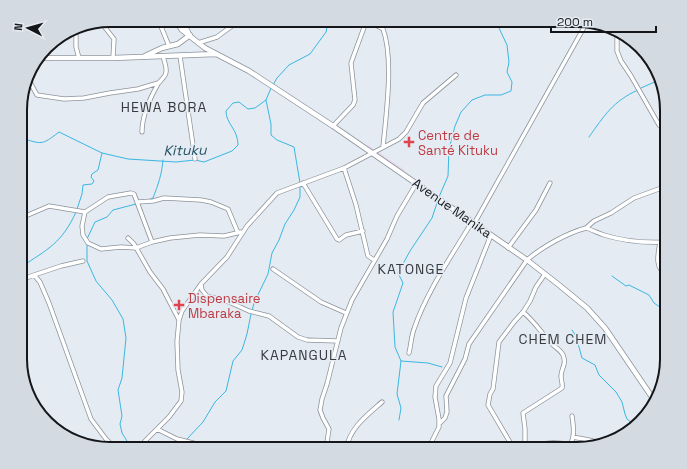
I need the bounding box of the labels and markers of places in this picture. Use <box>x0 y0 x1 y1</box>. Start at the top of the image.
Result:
place label: Centre de Santé Kituku <box>418 127 498 159</box>
marker: Centre de Santé Kituku <box>403 136 415 148</box>
place label: Dispensaire Mbaraka <box>188 290 261 322</box>
marker: Dispensaire Mbaraka <box>173 299 185 311</box>

